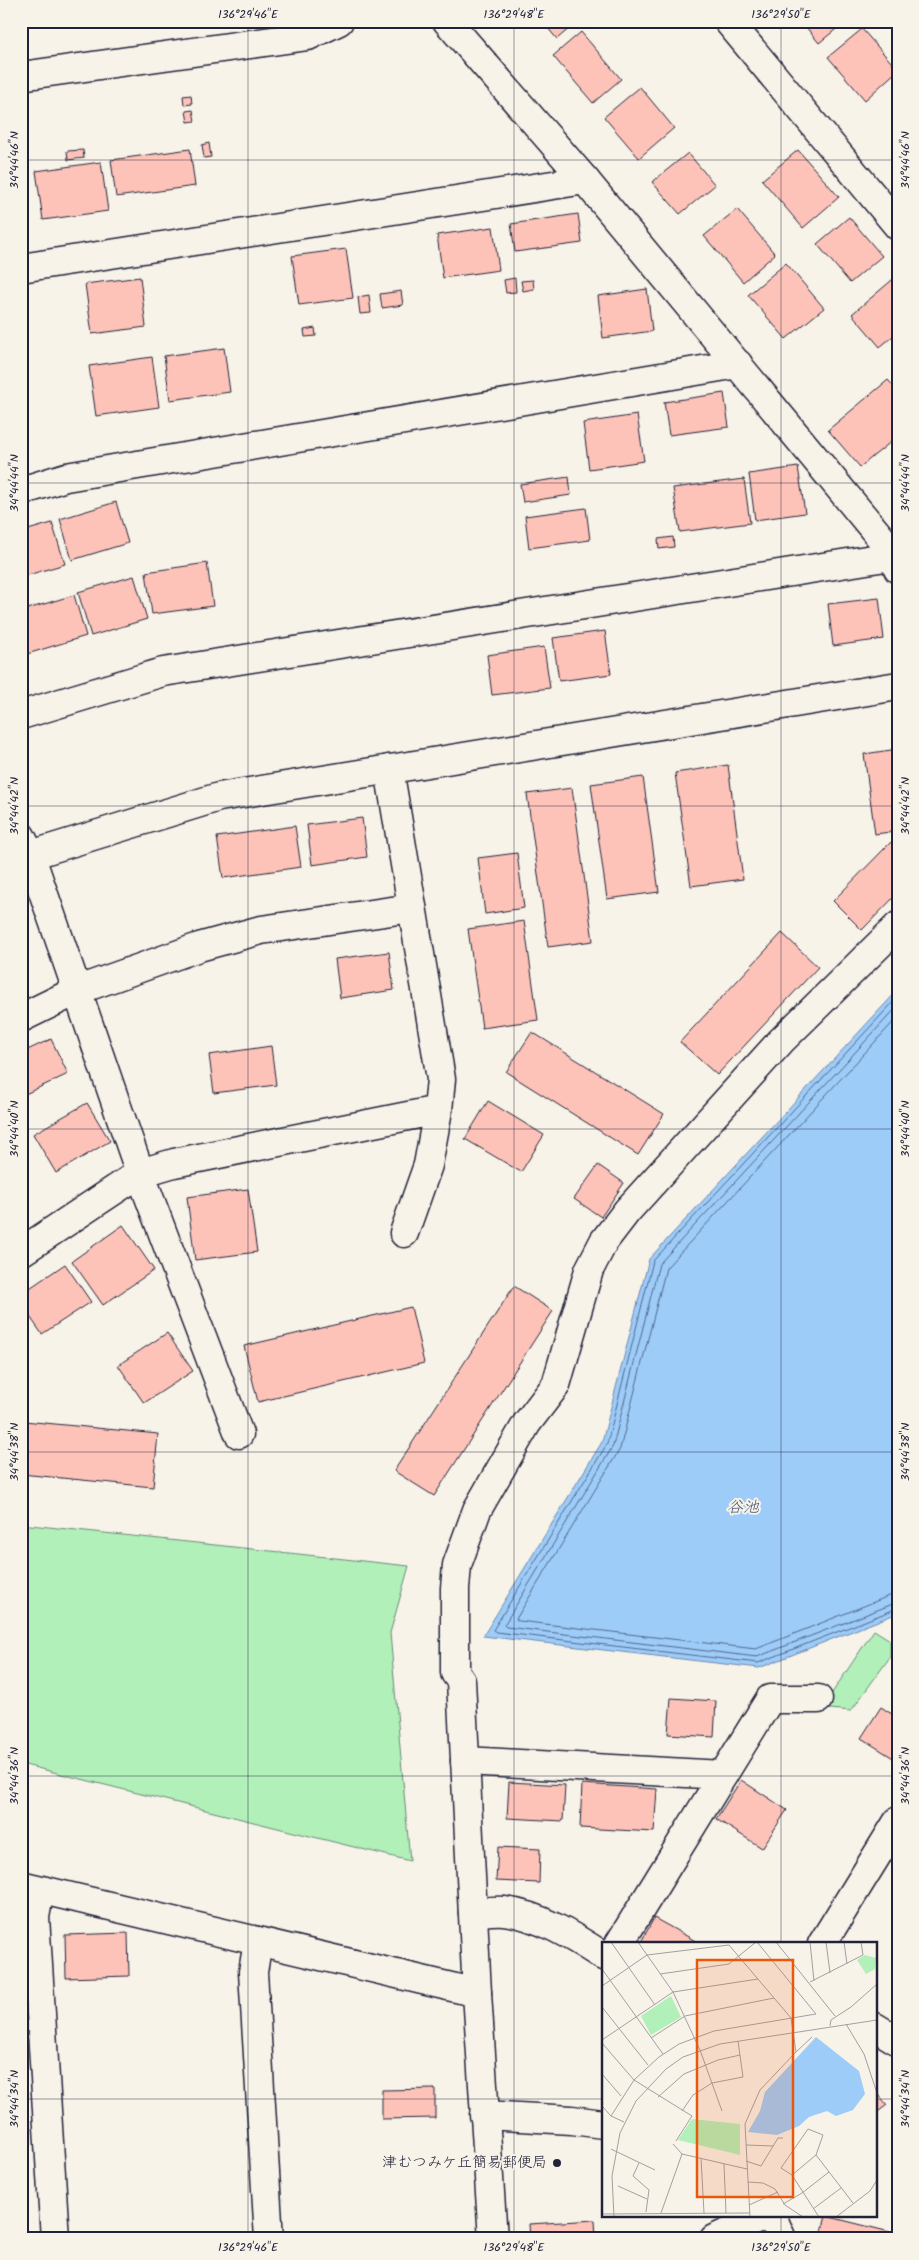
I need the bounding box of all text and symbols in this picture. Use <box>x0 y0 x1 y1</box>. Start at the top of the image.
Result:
text: 136°29'46"E <box>218 5 279 24</box>
text: 136°29'48"E <box>484 5 545 24</box>
text: 136°29'50"E <box>751 5 812 24</box>
text: 34°44'46"N <box>5 131 24 189</box>
text: 34°44'46"N <box>896 131 915 189</box>
text: 34°44'44"N <box>5 454 24 512</box>
text: 34°44'44"N <box>896 454 915 512</box>
text: 34°44'42"N <box>5 777 24 835</box>
text: 34°44'42"N <box>896 777 915 835</box>
text: 34°44'40"N <box>5 1100 24 1158</box>
text: 34°44'40"N <box>896 1100 915 1158</box>
text: 34°44'38"N <box>5 1423 24 1481</box>
text: 34°44'38"N <box>896 1423 915 1481</box>
water label: 谷池 <box>727 1495 760 1520</box>
text: 34°44'36"N <box>5 1747 24 1805</box>
text: 34°44'36"N <box>896 1747 915 1805</box>
inset map <box>602 1942 876 2218</box>
text: 34°44'34"N <box>5 2070 24 2128</box>
text: 34°44'34"N <box>896 2070 915 2128</box>
place label: 津むつみケ丘簡易郵便局 <box>382 2151 547 2175</box>
marker: 津むつみケ丘簡易郵便局 <box>551 2157 563 2169</box>
text: 136°29'46"E <box>218 2238 279 2257</box>
text: 136°29'48"E <box>484 2238 545 2257</box>
text: 136°29'50"E <box>751 2238 812 2257</box>

